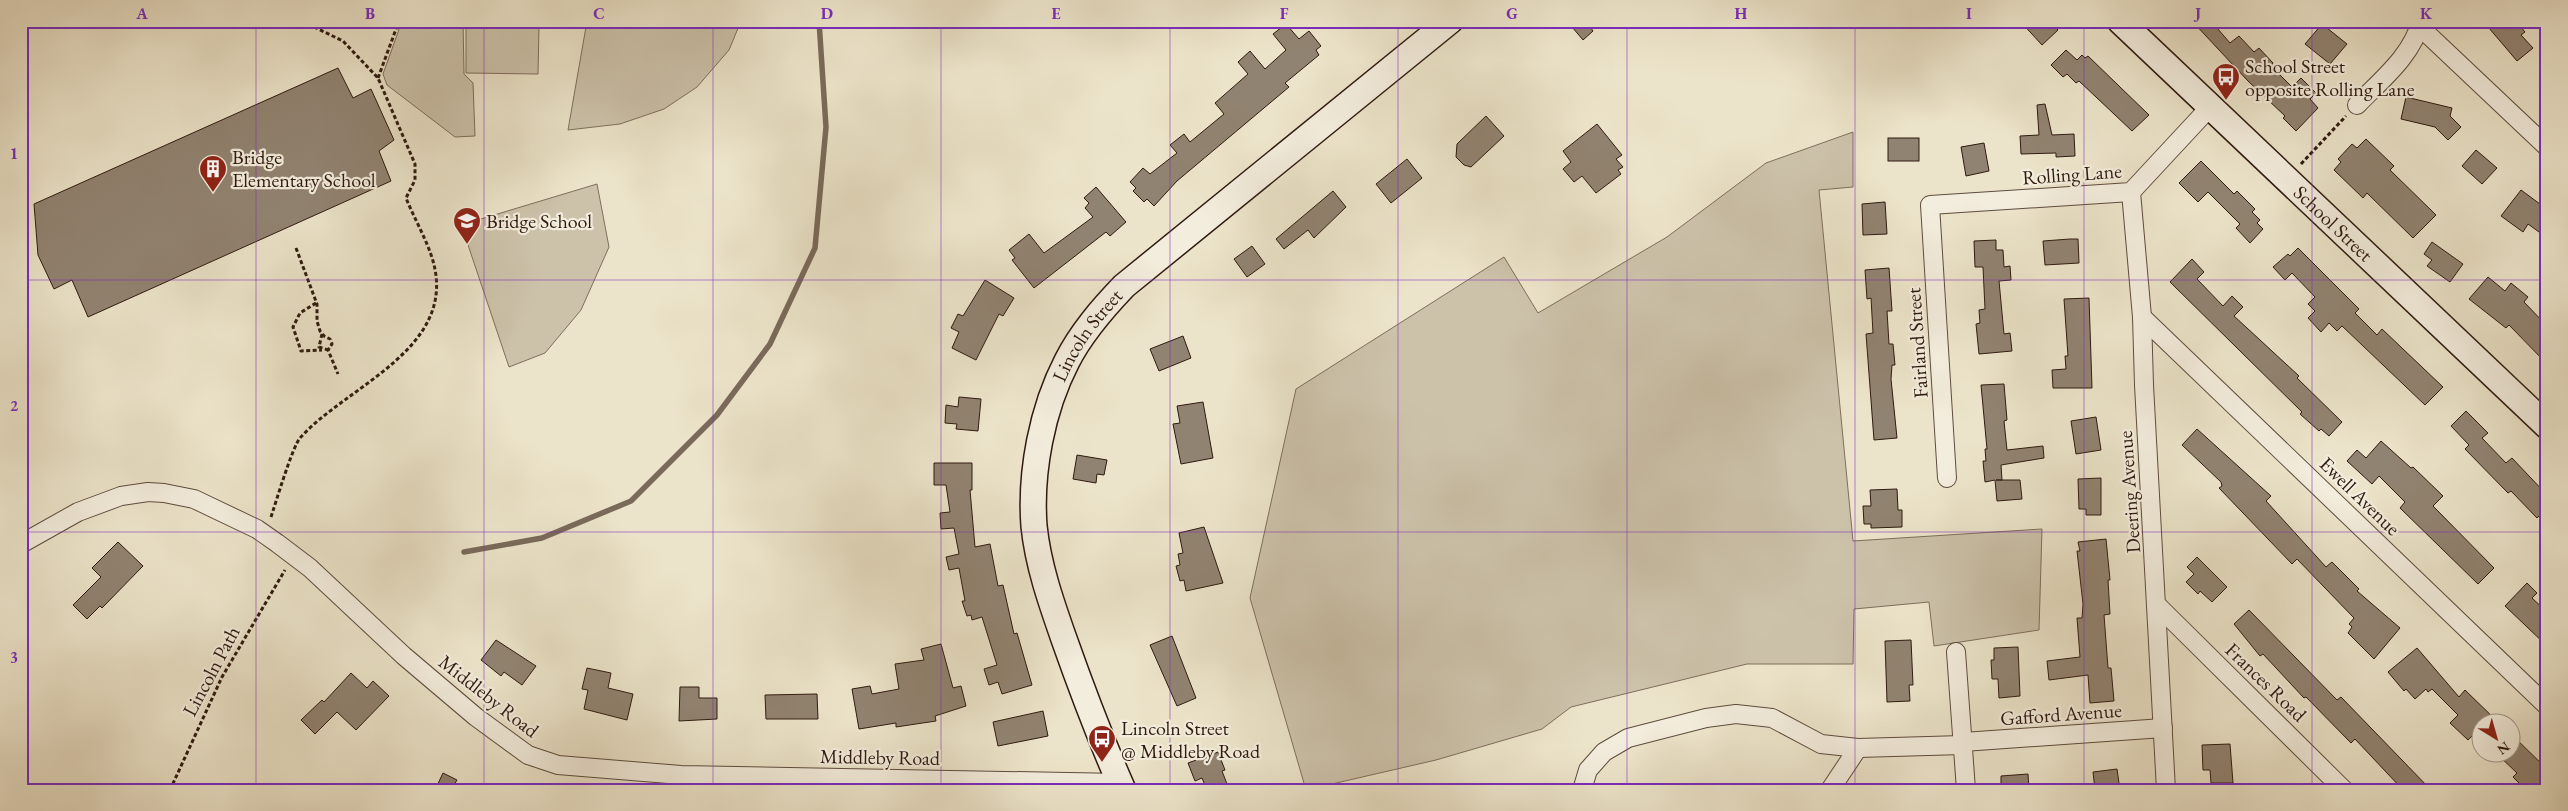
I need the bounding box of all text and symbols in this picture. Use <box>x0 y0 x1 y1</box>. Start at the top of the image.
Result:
text: A <box>135 3 148 24</box>
text: B <box>365 3 375 24</box>
text: C <box>593 3 605 24</box>
text: D <box>821 3 833 24</box>
text: E <box>1051 3 1061 24</box>
text: F <box>1280 3 1289 24</box>
text: G <box>1506 3 1518 24</box>
text: H <box>1735 3 1748 24</box>
text: I <box>1966 3 1972 24</box>
text: J <box>2193 3 2201 24</box>
text: K <box>2420 3 2433 24</box>
place label: School Street opposite Rolling Lane <box>2245 53 2415 102</box>
bus stop icon: School Street opposite Rolling Lane <box>2211 62 2241 101</box>
text: 1 <box>10 143 18 164</box>
place label: Bridge Elementary School <box>232 144 376 193</box>
building icon: Bridge Elementary School <box>198 154 228 193</box>
street label: Rolling Lane <box>2021 158 2123 190</box>
street label: School Street <box>2288 179 2379 268</box>
school or university icon: Bridge School <box>452 206 482 245</box>
place label: Bridge School <box>486 208 592 234</box>
street label: Lincoln Street <box>1046 283 1128 386</box>
street label: Fairland Street <box>1900 286 1934 399</box>
text: 2 <box>10 395 19 416</box>
street label: Deering Avenue <box>2112 430 2146 554</box>
street label: Ewell Avenue <box>2314 451 2406 541</box>
street label: Lincoln Path <box>176 621 246 721</box>
street label: Frances Road <box>2220 637 2313 728</box>
text: 3 <box>10 647 18 668</box>
street label: Middleby Road <box>434 649 545 744</box>
street label: Gafford Avenue <box>1999 697 2123 731</box>
north arrow <box>2470 714 2520 764</box>
place label: Lincoln Street @ Middleby Road <box>1121 715 1261 764</box>
bus stop icon: Lincoln Street @ Middleby Road <box>1087 724 1117 763</box>
text: N <box>2493 738 2514 759</box>
street label: Middleby Road <box>820 743 941 771</box>

